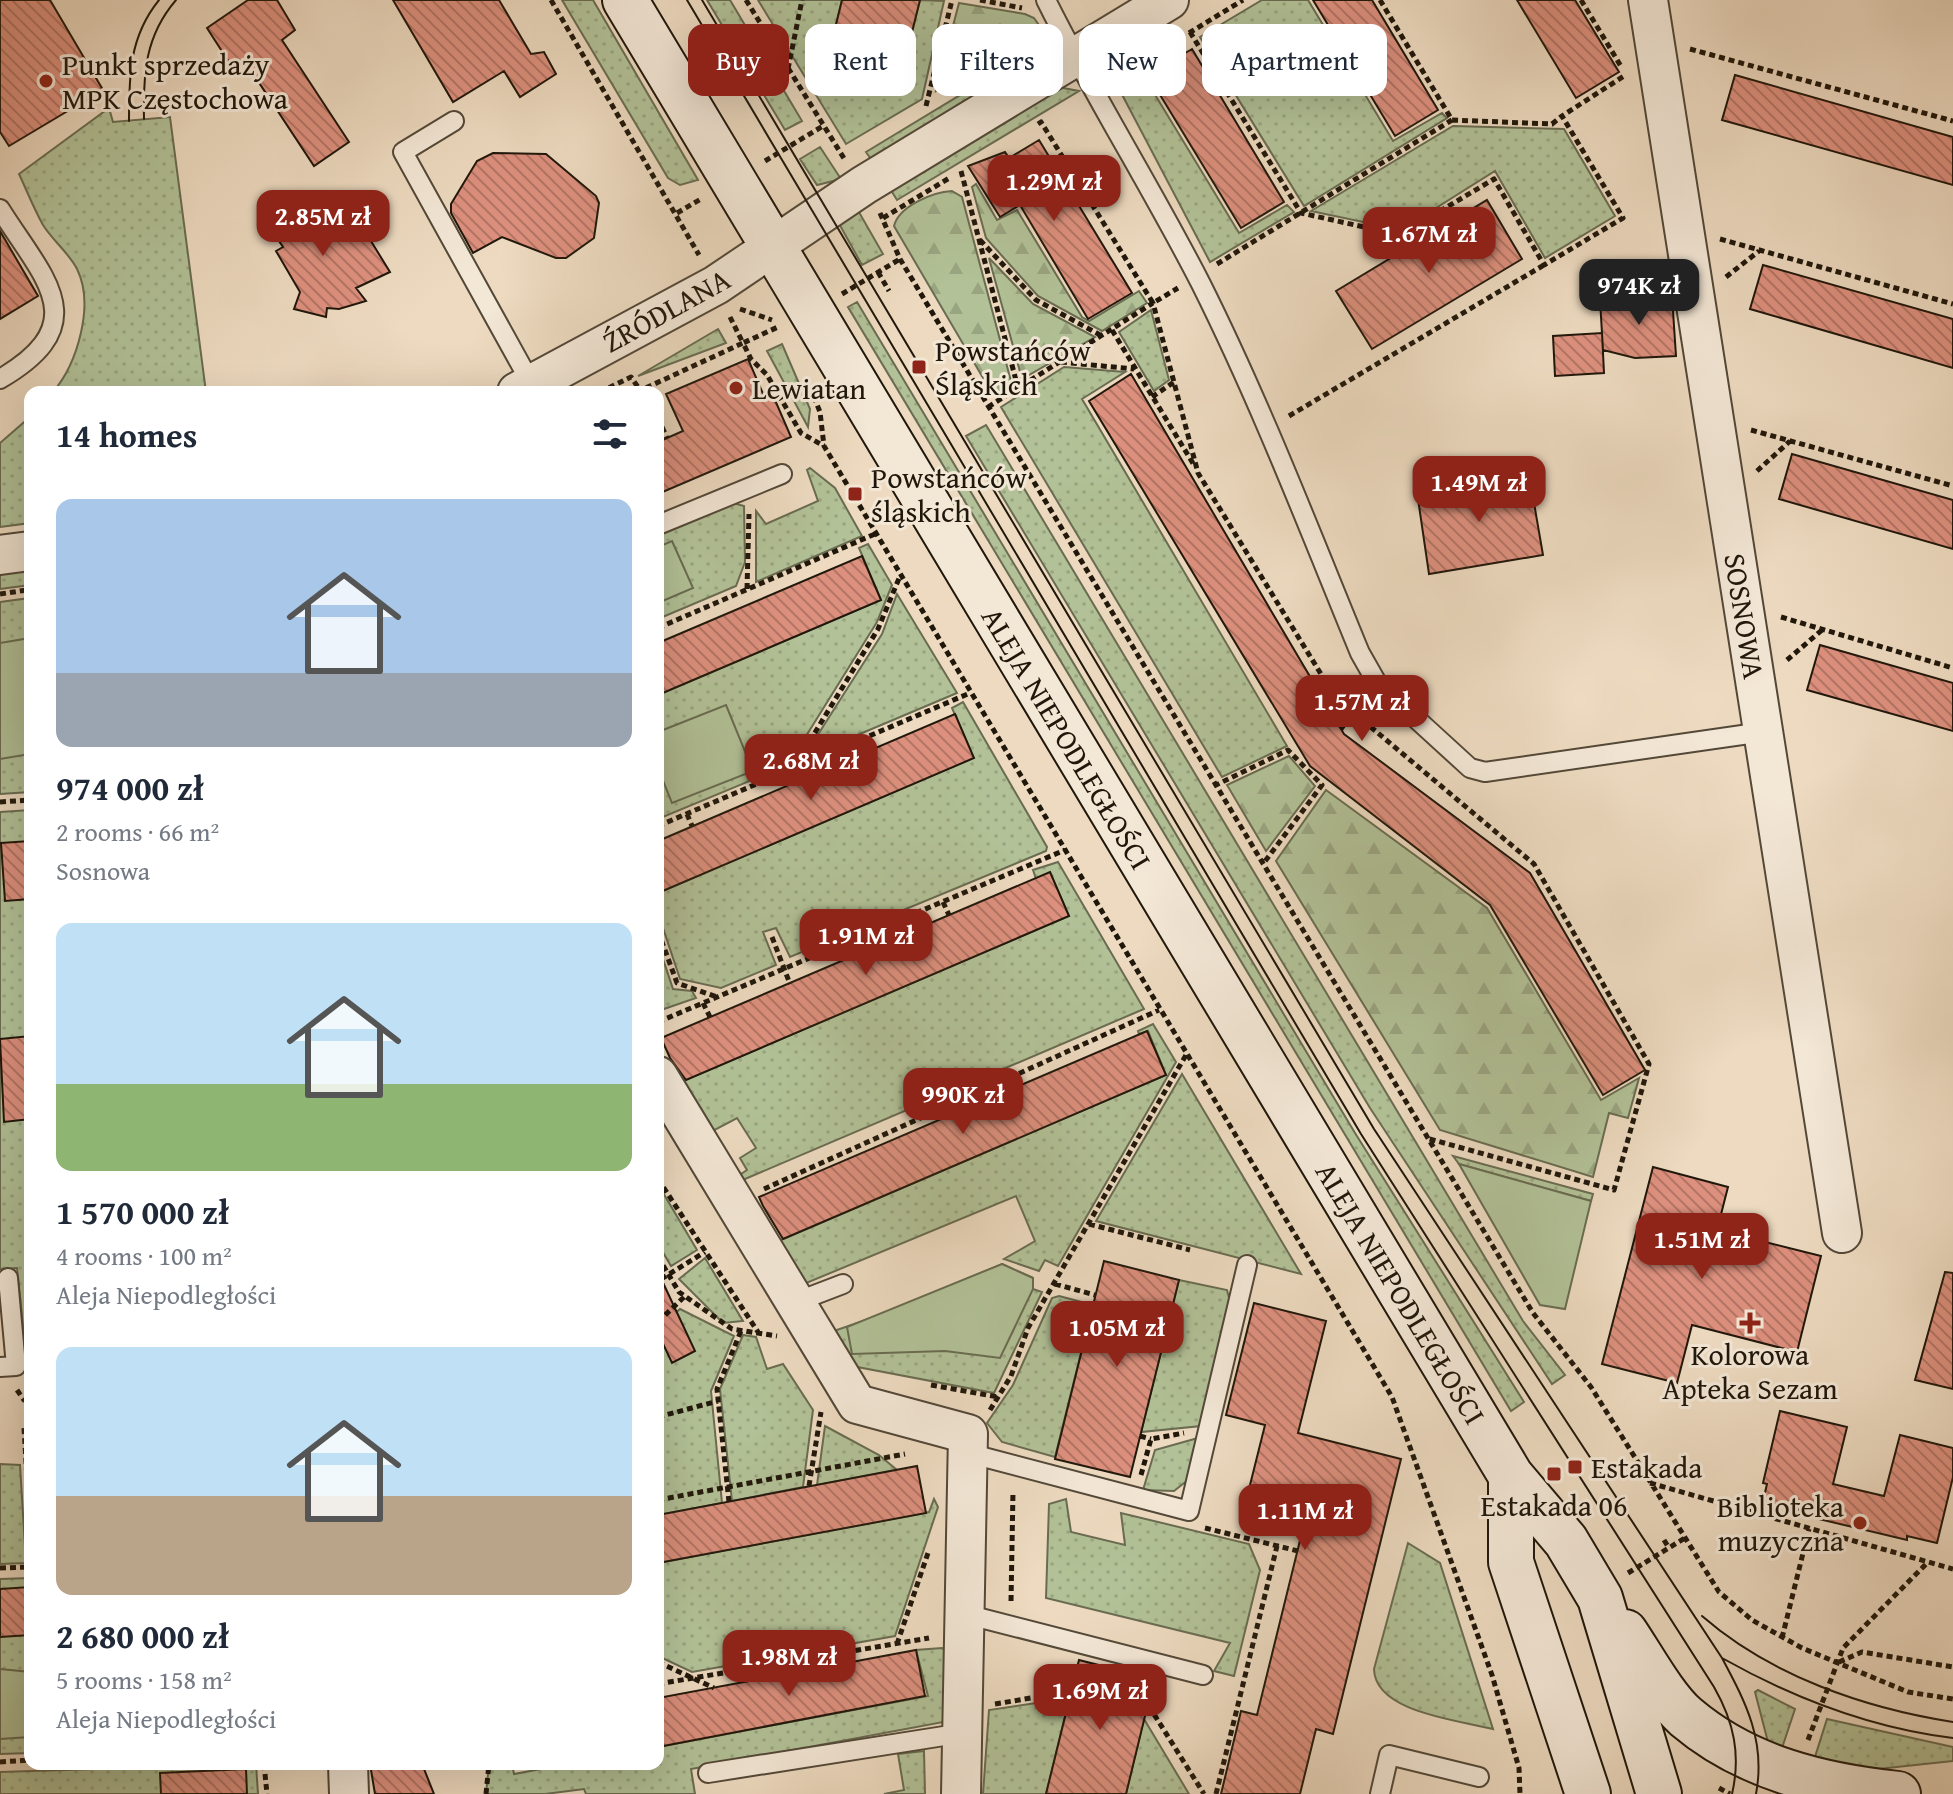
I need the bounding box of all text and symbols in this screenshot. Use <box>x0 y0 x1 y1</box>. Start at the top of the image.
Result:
chip: Buy <box>688 24 789 96</box>
chip: Rent <box>805 24 916 96</box>
chip: Filters <box>932 24 1063 96</box>
chip: New <box>1079 24 1186 96</box>
chip: Apartment <box>1202 24 1387 96</box>
place label: Punkt sprzedaży MPK Częstochowa <box>62 42 288 120</box>
marker: Punkt sprzedaży MPK Częstochowa <box>37 72 55 90</box>
pin: 1.29M zł <box>971 155 1137 223</box>
text: 1.29M zł <box>1006 161 1102 200</box>
pin: 2.85M zł <box>240 190 406 258</box>
text: 2.85M zł <box>275 196 371 235</box>
pin: 1.67M zł <box>1346 207 1512 275</box>
text: 1.67M zł <box>1381 213 1477 252</box>
street label: ŹRÓDLANA <box>594 257 738 363</box>
pin: 974K zł <box>1565 259 1713 327</box>
text: 974K zł <box>1597 265 1681 304</box>
place label: Powstańców Śląskich <box>935 328 1091 406</box>
marker: Powstańców Śląskich <box>910 358 928 376</box>
place label: Lewiatan <box>752 366 866 410</box>
marker: Lewiatan <box>727 379 745 397</box>
text: 14 homes <box>56 410 197 459</box>
icon: filters <box>588 412 632 456</box>
place label: Powstańców śląskich <box>871 455 1027 533</box>
pin: 1.49M zł <box>1396 456 1562 524</box>
text: 1.49M zł <box>1431 462 1527 501</box>
marker: Powstańców śląskich <box>846 485 864 503</box>
street label: SOSNOWA <box>1713 550 1777 682</box>
icon: home <box>272 551 416 695</box>
street label: ALEJA NIEPODLEGŁOŚCI <box>971 598 1163 878</box>
pin: 1.57M zł <box>1279 675 1445 743</box>
text: 1.57M zł <box>1314 681 1410 720</box>
pin: 2.68M zł <box>728 734 894 802</box>
text: 2.68M zł <box>763 740 859 779</box>
text: 974 000 zł <box>56 763 204 812</box>
text: 2 rooms · 66 m² <box>56 812 219 851</box>
text: Sosnowa <box>56 851 150 890</box>
pin: 1.91M zł <box>783 909 949 977</box>
text: 1.91M zł <box>818 915 914 954</box>
icon: home <box>272 975 416 1119</box>
pin: 990K zł <box>889 1068 1037 1136</box>
text: 990K zł <box>921 1074 1005 1113</box>
street label: ALEJA NIEPODLEGŁOŚCI <box>1305 1153 1497 1433</box>
text: 1 570 000 zł <box>56 1187 229 1236</box>
pin: 1.51M zł <box>1619 1213 1785 1281</box>
text: 1.51M zł <box>1654 1219 1750 1258</box>
text: 4 rooms · 100 m² <box>56 1236 232 1275</box>
text: Aleja Niepodległości <box>56 1275 276 1314</box>
pin: 1.05M zł <box>1034 1301 1200 1369</box>
text: 1.05M zł <box>1069 1307 1165 1346</box>
marker: Kolorowa Apteka Sezam <box>1741 1314 1759 1332</box>
place label: Kolorowa Apteka Sezam <box>1662 1332 1838 1410</box>
icon: home <box>272 1399 416 1543</box>
place label: Estakada <box>1591 1445 1702 1489</box>
marker: Estakada <box>1566 1458 1584 1476</box>
marker: Estakada 06 <box>1545 1465 1563 1483</box>
place label: Estakada 06 <box>1481 1483 1627 1527</box>
pin: 1.11M zł <box>1222 1484 1388 1552</box>
place label: Biblioteka muzyczna <box>1717 1484 1844 1562</box>
text: 1.11M zł <box>1257 1490 1353 1529</box>
marker: Biblioteka muzyczna <box>1851 1514 1869 1532</box>
text: 2 680 000 zł <box>56 1611 229 1660</box>
pin: 1.98M zł <box>706 1630 872 1698</box>
text: 1.98M zł <box>741 1636 837 1675</box>
text: 5 rooms · 158 m² <box>56 1660 232 1699</box>
pin: 1.69M zł <box>1017 1664 1183 1732</box>
text: 1.69M zł <box>1052 1670 1148 1709</box>
text: Aleja Niepodległości <box>56 1699 276 1738</box>

